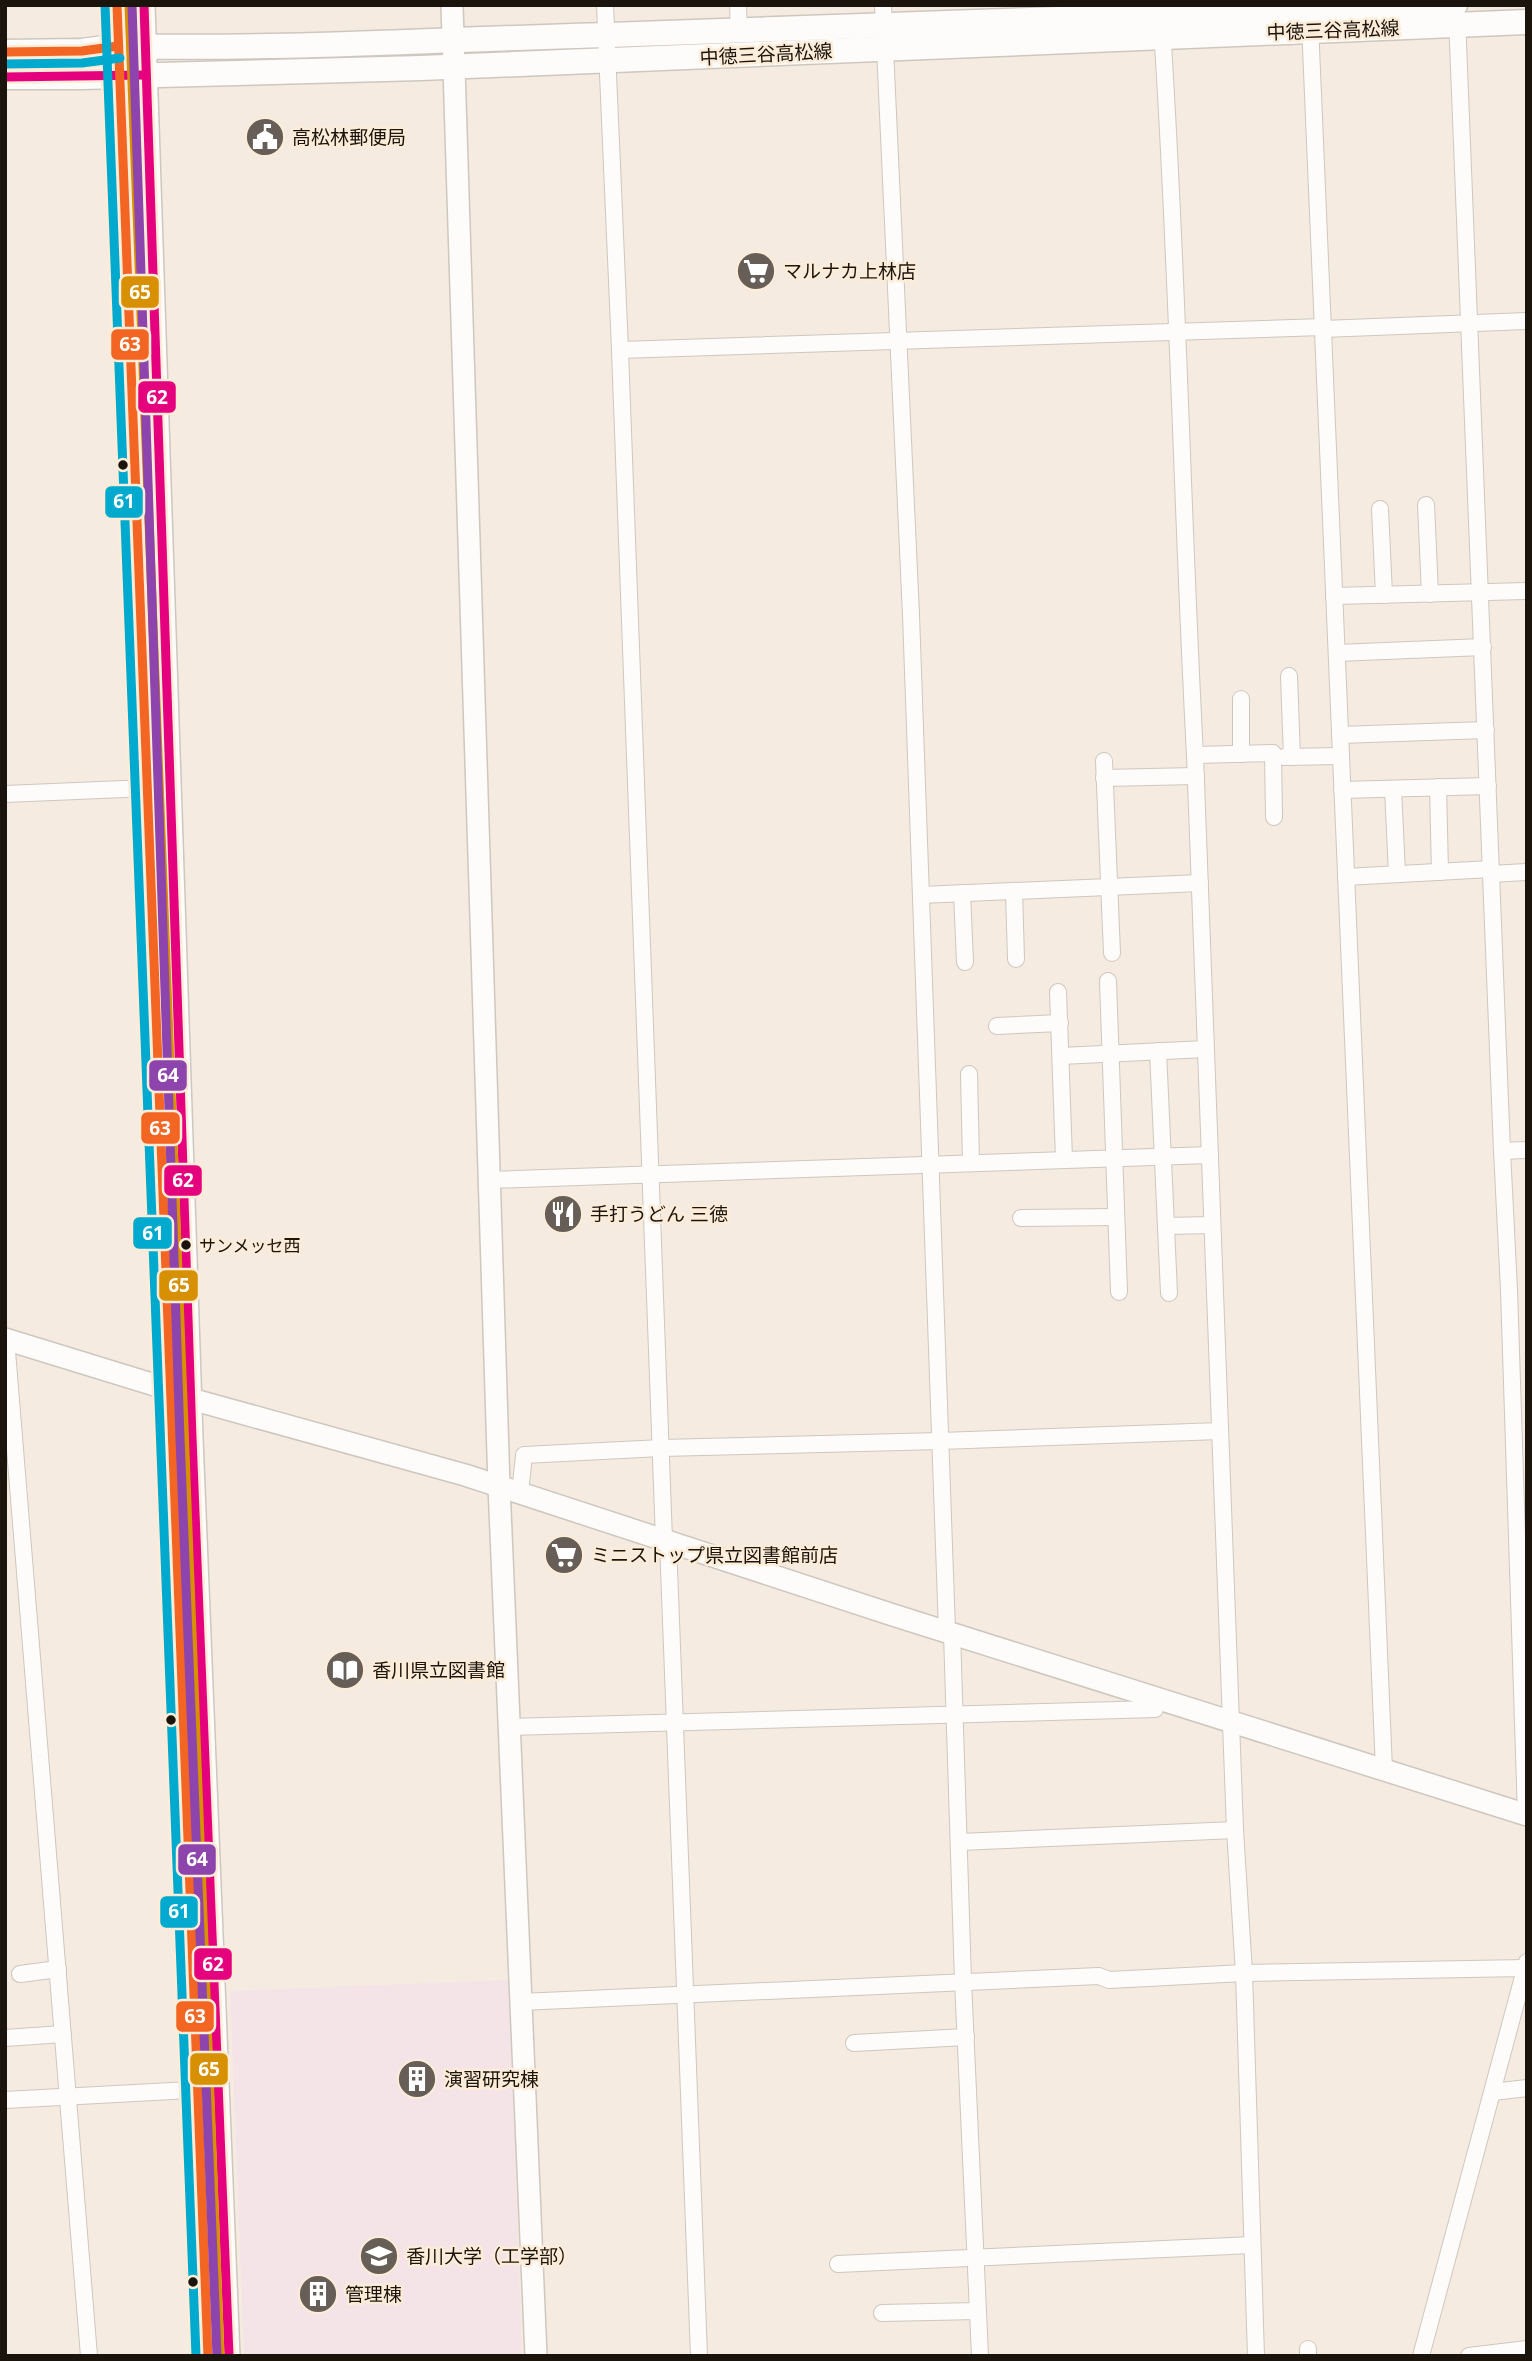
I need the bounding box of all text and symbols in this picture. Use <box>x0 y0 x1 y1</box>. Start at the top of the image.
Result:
street label: 中徳三谷高松線 <box>1266 15 1400 45</box>
street label: 中徳三谷高松線 <box>699 38 833 70</box>
public building icon: 高松林郵便局 <box>244 116 286 158</box>
place label: 高松林郵便局 <box>292 124 406 150</box>
supermarket icon: マルナカ上林店 <box>735 250 777 292</box>
place label: マルナカ上林店 <box>783 258 916 284</box>
line badge: 65 <box>120 275 160 309</box>
text: 65 <box>129 279 151 305</box>
line badge: 63 <box>110 328 150 361</box>
text: 63 <box>119 331 141 357</box>
line badge: 62 <box>137 380 177 414</box>
text: 62 <box>146 384 168 410</box>
unlabelled marker <box>116 458 130 472</box>
line badge: 61 <box>104 485 144 519</box>
text: 61 <box>113 488 135 514</box>
line badge: 64 <box>148 1059 188 1092</box>
text: 64 <box>157 1062 179 1088</box>
line badge: 63 <box>140 1111 181 1145</box>
text: 63 <box>149 1115 171 1141</box>
line badge: 62 <box>163 1164 203 1197</box>
text: 62 <box>172 1167 194 1193</box>
restaurant icon: 手打うどん 三徳 <box>542 1193 584 1235</box>
place label: 手打うどん 三徳 <box>590 1201 728 1227</box>
line badge: 61 <box>132 1216 173 1250</box>
text: 61 <box>142 1220 164 1246</box>
place label: サンメッセ西 <box>199 1234 301 1257</box>
marker: サンメッセ西 <box>179 1238 193 1252</box>
line badge: 65 <box>158 1269 199 1302</box>
text: 65 <box>168 1272 190 1298</box>
supermarket icon: ミニストップ県立図書館前店 <box>543 1534 585 1576</box>
place label: ミニストップ県立図書館前店 <box>591 1542 838 1568</box>
library icon: 香川県立図書館 <box>324 1649 366 1691</box>
place label: 香川県立図書館 <box>372 1657 505 1683</box>
unlabelled marker <box>164 1713 178 1727</box>
line badge: 64 <box>177 1843 217 1876</box>
text: 64 <box>186 1846 208 1872</box>
line badge: 61 <box>159 1895 199 1929</box>
text: 61 <box>168 1898 190 1924</box>
line badge: 62 <box>193 1947 233 1981</box>
text: 62 <box>202 1951 224 1977</box>
line badge: 63 <box>175 2000 215 2033</box>
text: 63 <box>184 2003 206 2029</box>
line badge: 65 <box>189 2052 229 2086</box>
text: 65 <box>198 2056 220 2082</box>
building icon: 演習研究棟 <box>396 2058 438 2100</box>
place label: 演習研究棟 <box>444 2066 539 2092</box>
school or university icon: 香川大学（工学部） <box>358 2235 400 2277</box>
place label: 香川大学（工学部） <box>406 2243 577 2269</box>
building icon: 管理棟 <box>297 2273 339 2315</box>
unlabelled marker <box>186 2275 200 2289</box>
place label: 管理棟 <box>345 2281 402 2307</box>

